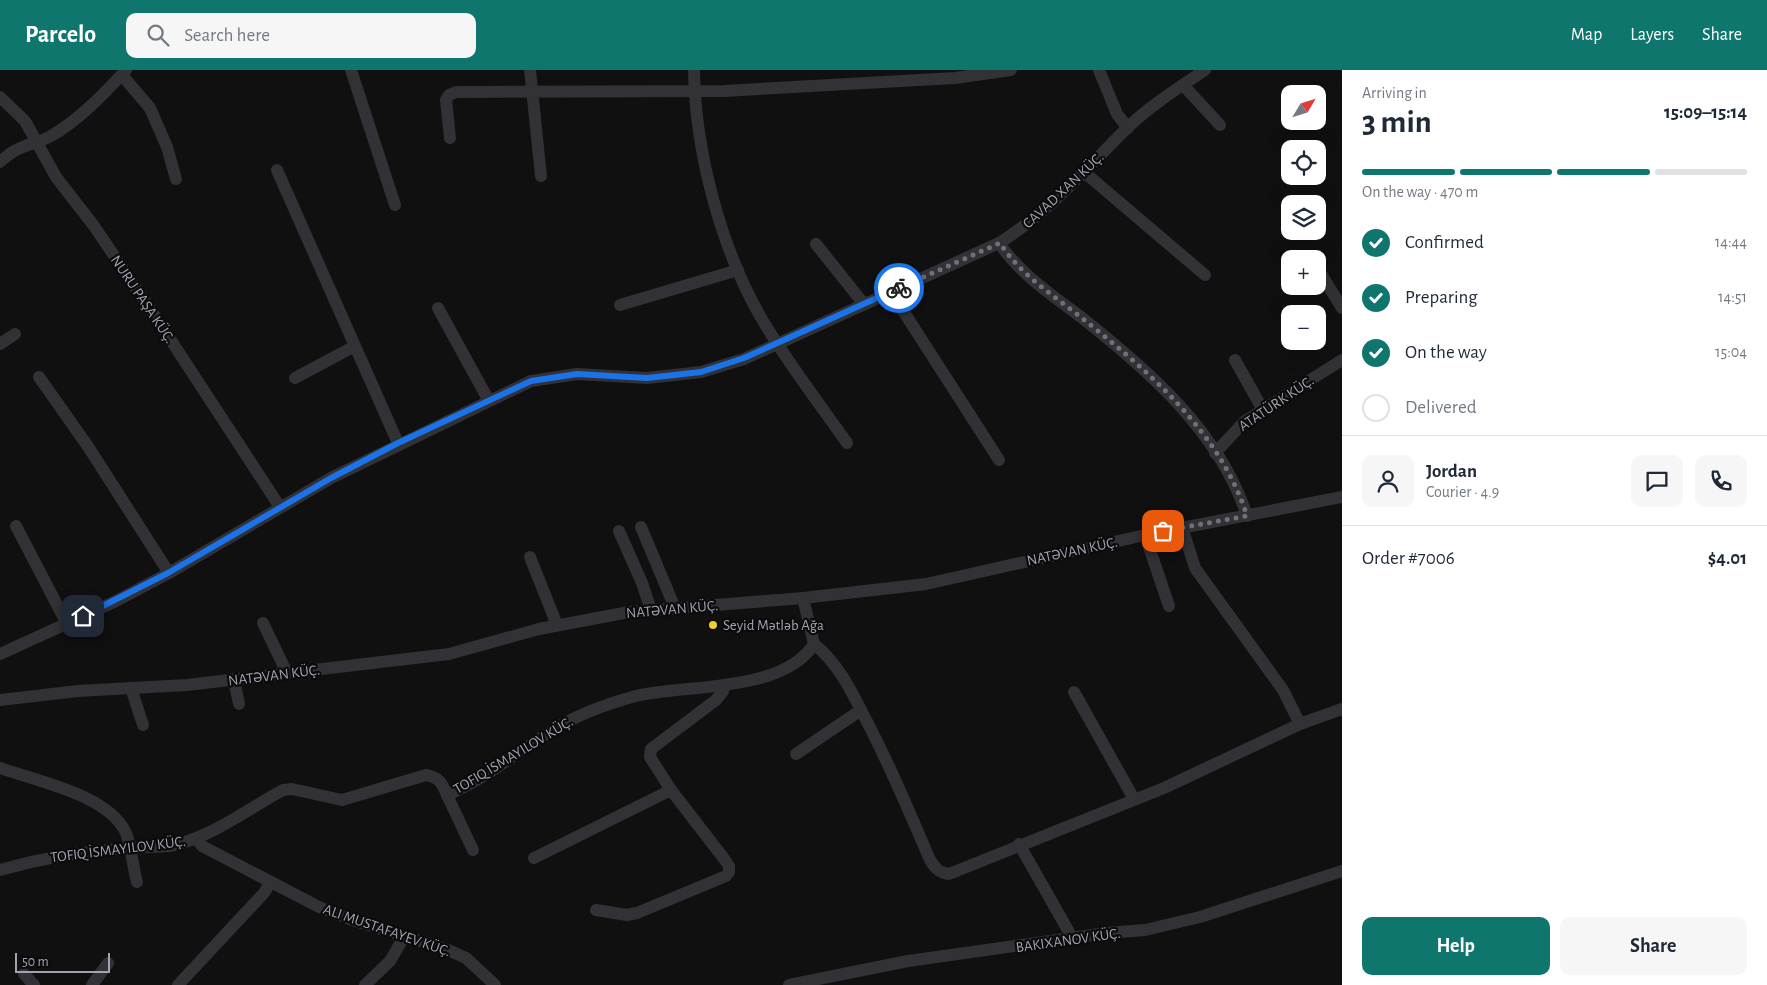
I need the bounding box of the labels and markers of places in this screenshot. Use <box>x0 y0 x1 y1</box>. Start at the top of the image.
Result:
pin <box>1142 510 1184 552</box>
pin <box>62 595 104 637</box>
place label: Seyid Mətləb Ağa <box>723 618 824 633</box>
marker: Seyid Mətləb Ağa <box>707 619 719 631</box>

